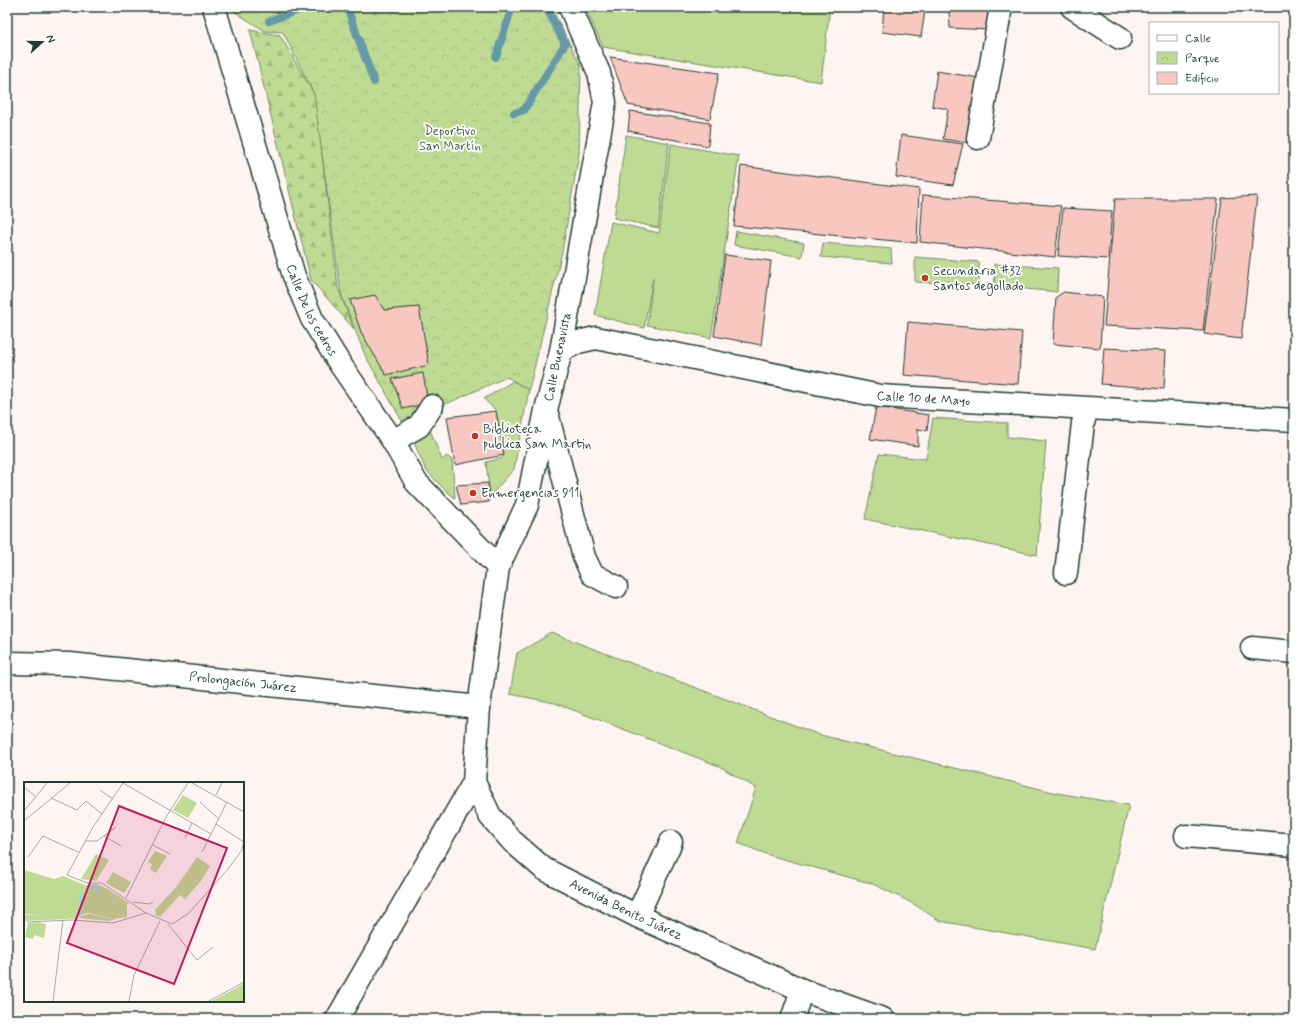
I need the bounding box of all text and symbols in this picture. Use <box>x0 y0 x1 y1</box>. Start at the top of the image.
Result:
north arrow <box>22 22 62 62</box>
legend <box>1149 22 1279 94</box>
text: Calle <box>1185 31 1211 47</box>
text: N <box>43 33 58 45</box>
text: Parque <box>1185 51 1220 67</box>
text: Edificio <box>1185 71 1219 87</box>
park label: Deportivo San Martín <box>419 123 481 155</box>
street label: Calle De los cedros <box>282 262 342 359</box>
place label: Secundaria #32 Santos degollado <box>933 263 1024 296</box>
marker: Secundaria #32 Santos degollado <box>920 273 930 283</box>
street label: Calle Buenavista <box>540 311 576 403</box>
street label: Calle 10 de Mayo <box>876 387 971 410</box>
place label: Biblioteca publica San Martin <box>483 421 591 453</box>
marker: Biblioteca publica San Martin <box>470 431 480 441</box>
place label: Enmergencias 911 <box>481 485 579 502</box>
marker: Enmergencias 911 <box>468 488 478 498</box>
street label: Prolongación Juárez <box>188 668 298 696</box>
inset map <box>24 782 244 1002</box>
street label: Avenida Benito Juárez <box>567 875 685 944</box>

